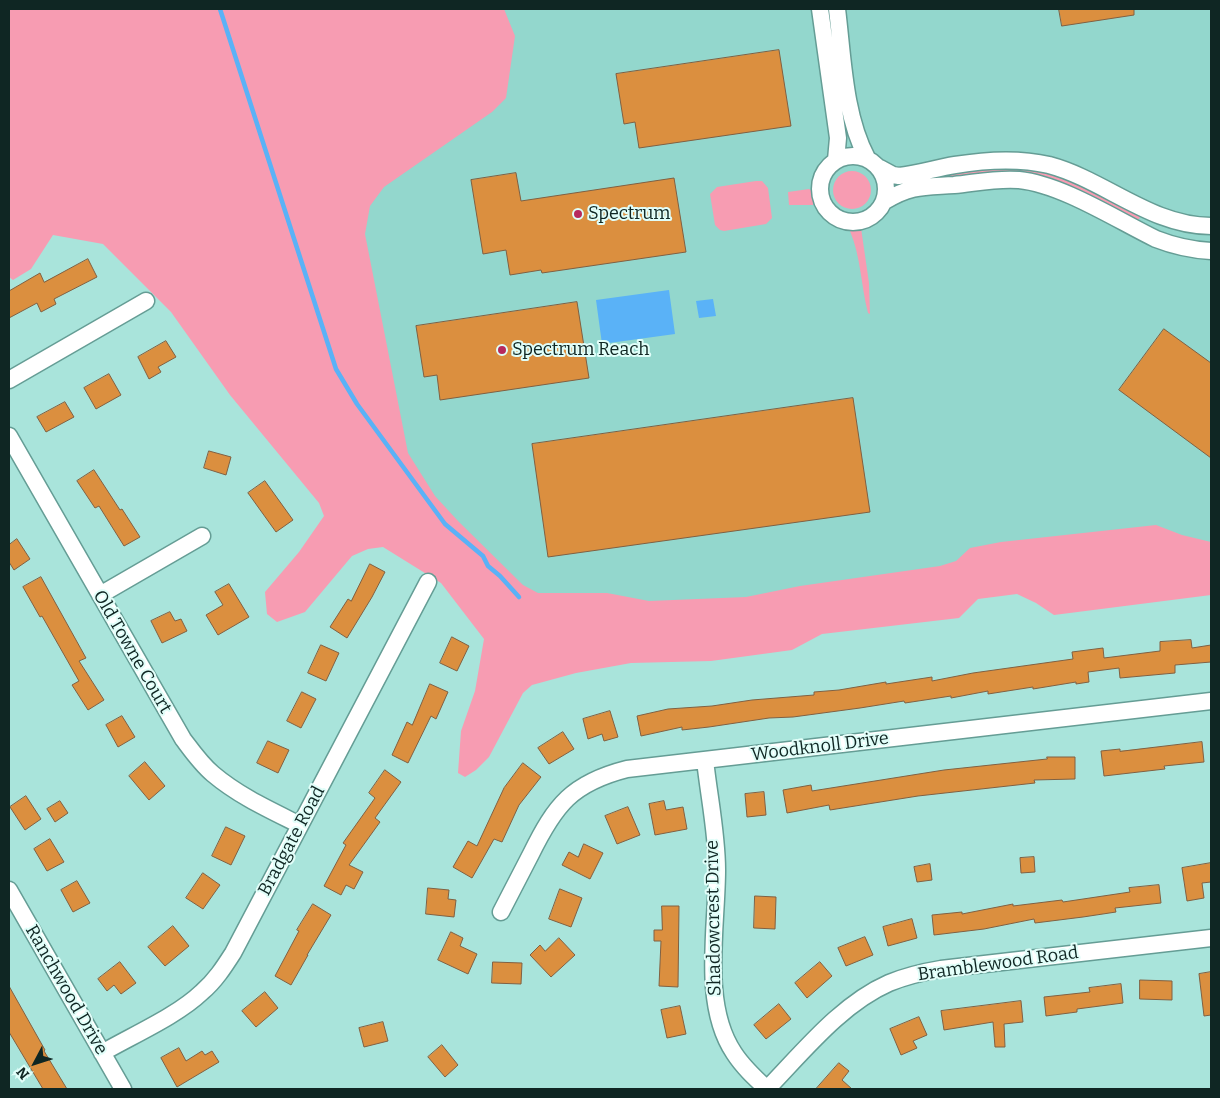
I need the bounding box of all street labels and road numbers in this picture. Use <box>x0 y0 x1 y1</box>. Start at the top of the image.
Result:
street label: Old Towne Court <box>88 587 176 717</box>
street label: Woodknoll Drive <box>750 728 890 766</box>
street label: Bradgate Road <box>254 783 330 899</box>
street label: Shadowcrest Drive <box>702 840 726 996</box>
street label: Ranchwood Drive <box>20 921 112 1059</box>
street label: Bramblewood Road <box>916 942 1080 986</box>

